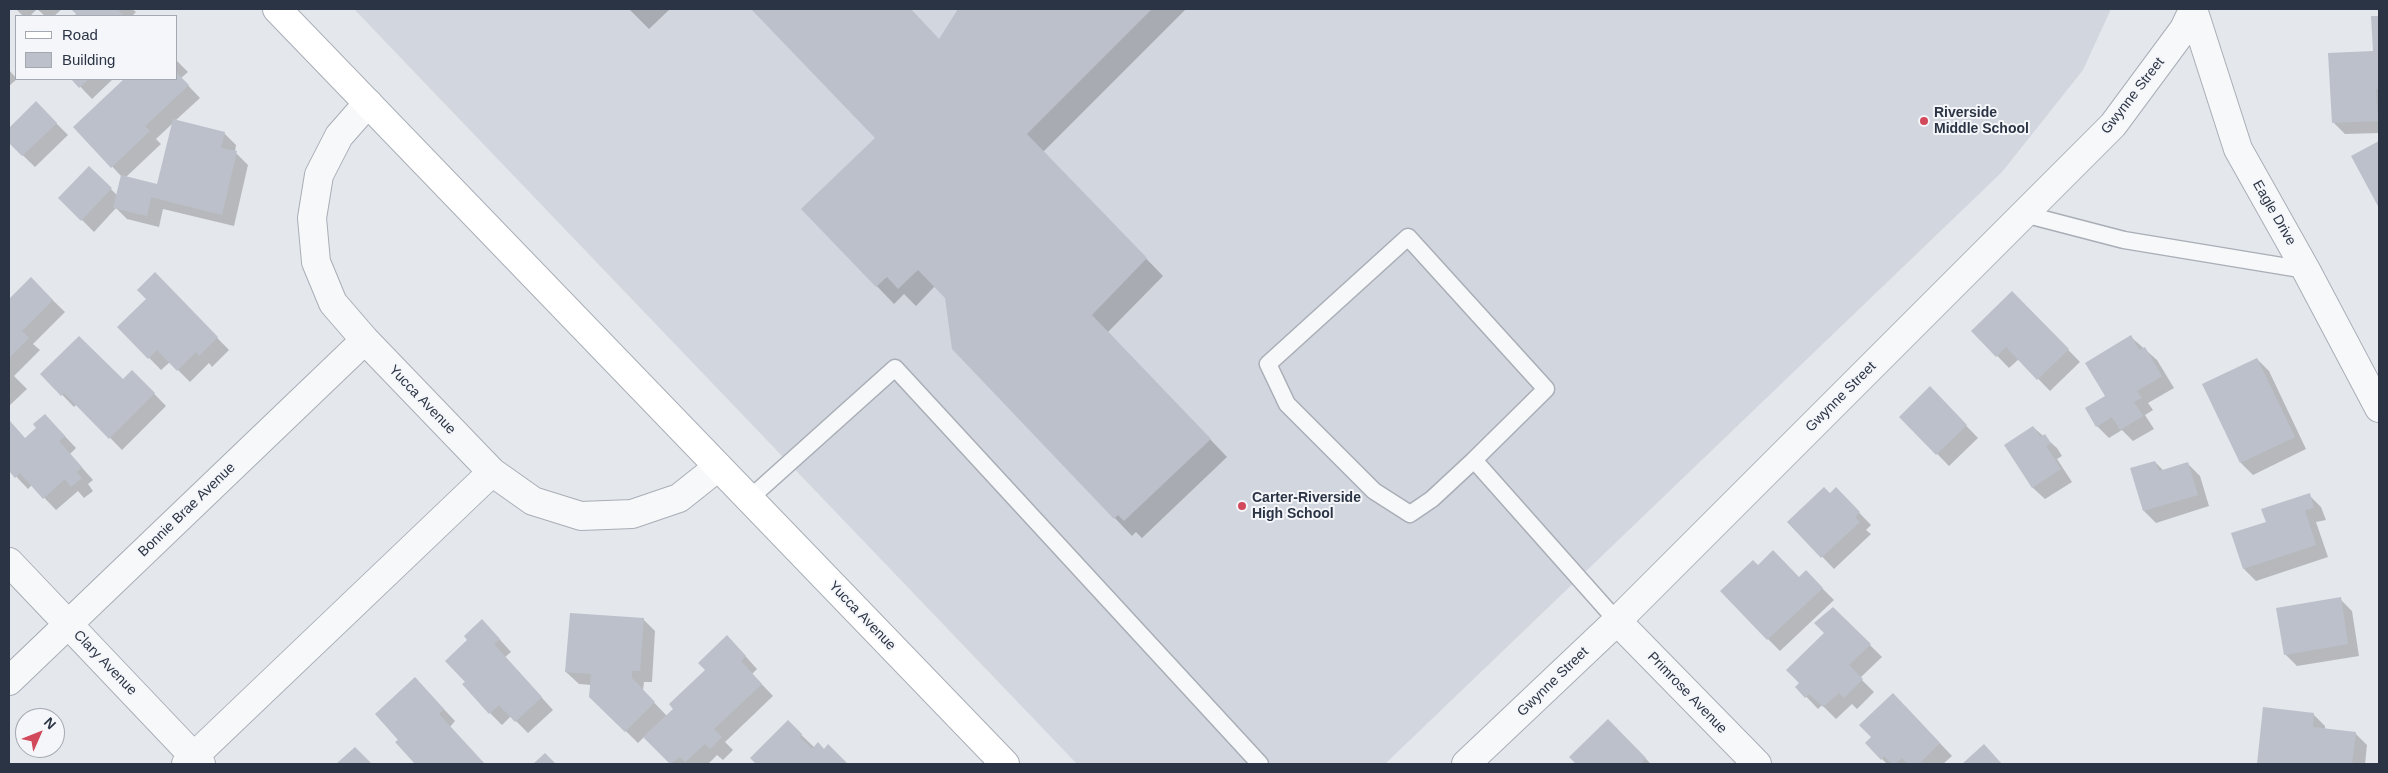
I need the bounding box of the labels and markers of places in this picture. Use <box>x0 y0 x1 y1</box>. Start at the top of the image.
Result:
place label: Riverside Middle School <box>1934 105 2029 138</box>
marker: Riverside Middle School <box>1918 115 1930 127</box>
place label: Carter-Riverside High School <box>1252 490 1361 522</box>
marker: Carter-Riverside High School <box>1236 500 1248 512</box>

